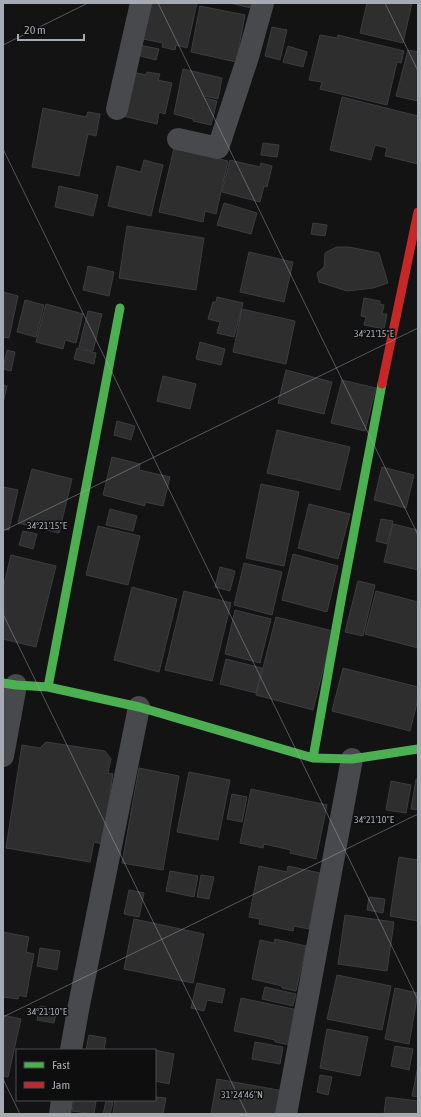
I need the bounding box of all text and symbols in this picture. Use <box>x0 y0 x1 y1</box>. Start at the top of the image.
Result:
scale bar <box>18 16 84 42</box>
text: 20 m <box>24 23 46 37</box>
text: 34°21'15"E <box>354 328 395 339</box>
text: 34°21'15"E <box>27 520 68 531</box>
text: 34°21'10"E <box>354 814 395 825</box>
text: 34°21'10"E <box>27 1006 68 1017</box>
legend <box>16 1049 156 1101</box>
text: Fast <box>52 1058 70 1072</box>
text: Jam <box>52 1078 70 1092</box>
text: 31°24'46"N <box>221 1089 263 1100</box>

